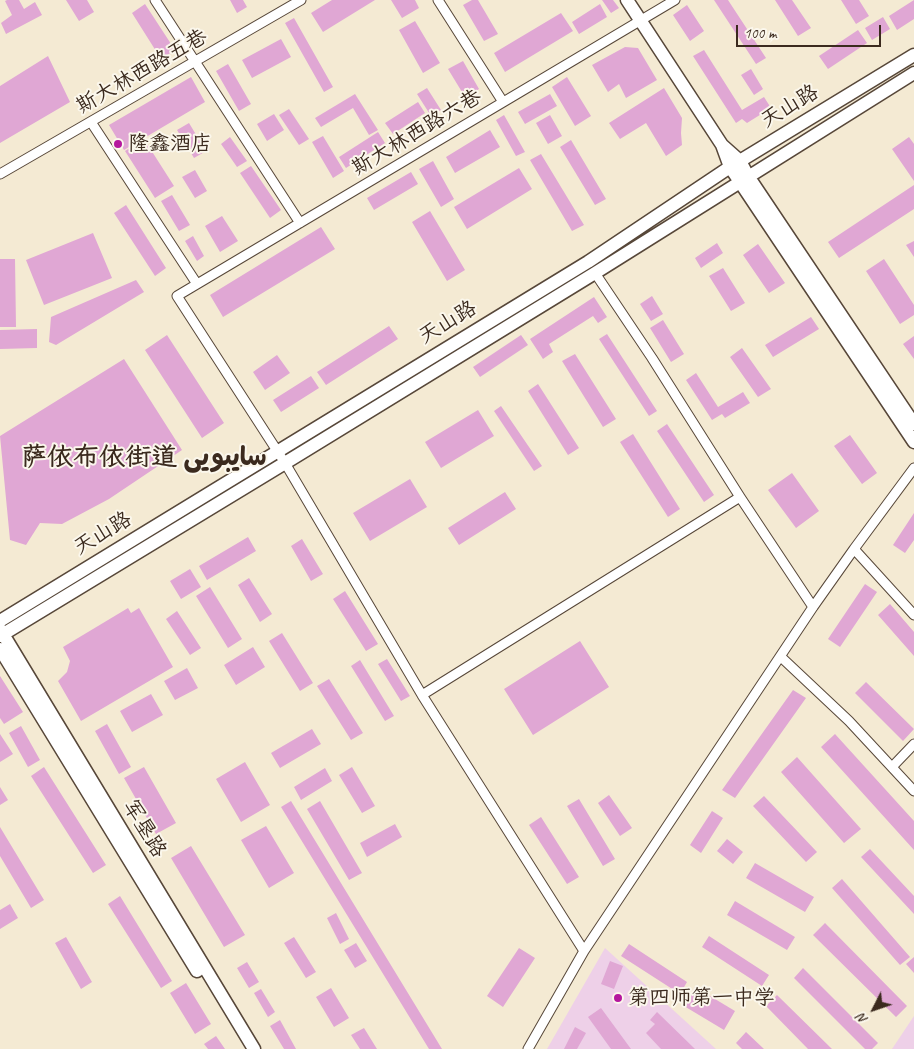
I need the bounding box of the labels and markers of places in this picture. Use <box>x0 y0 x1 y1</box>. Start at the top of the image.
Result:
place label: 隆鑫酒店 <box>128 131 212 157</box>
marker: 隆鑫酒店 <box>112 138 124 150</box>
place label: 第四师第一中学 <box>628 985 775 1011</box>
marker: 第四师第一中学 <box>612 992 624 1004</box>

